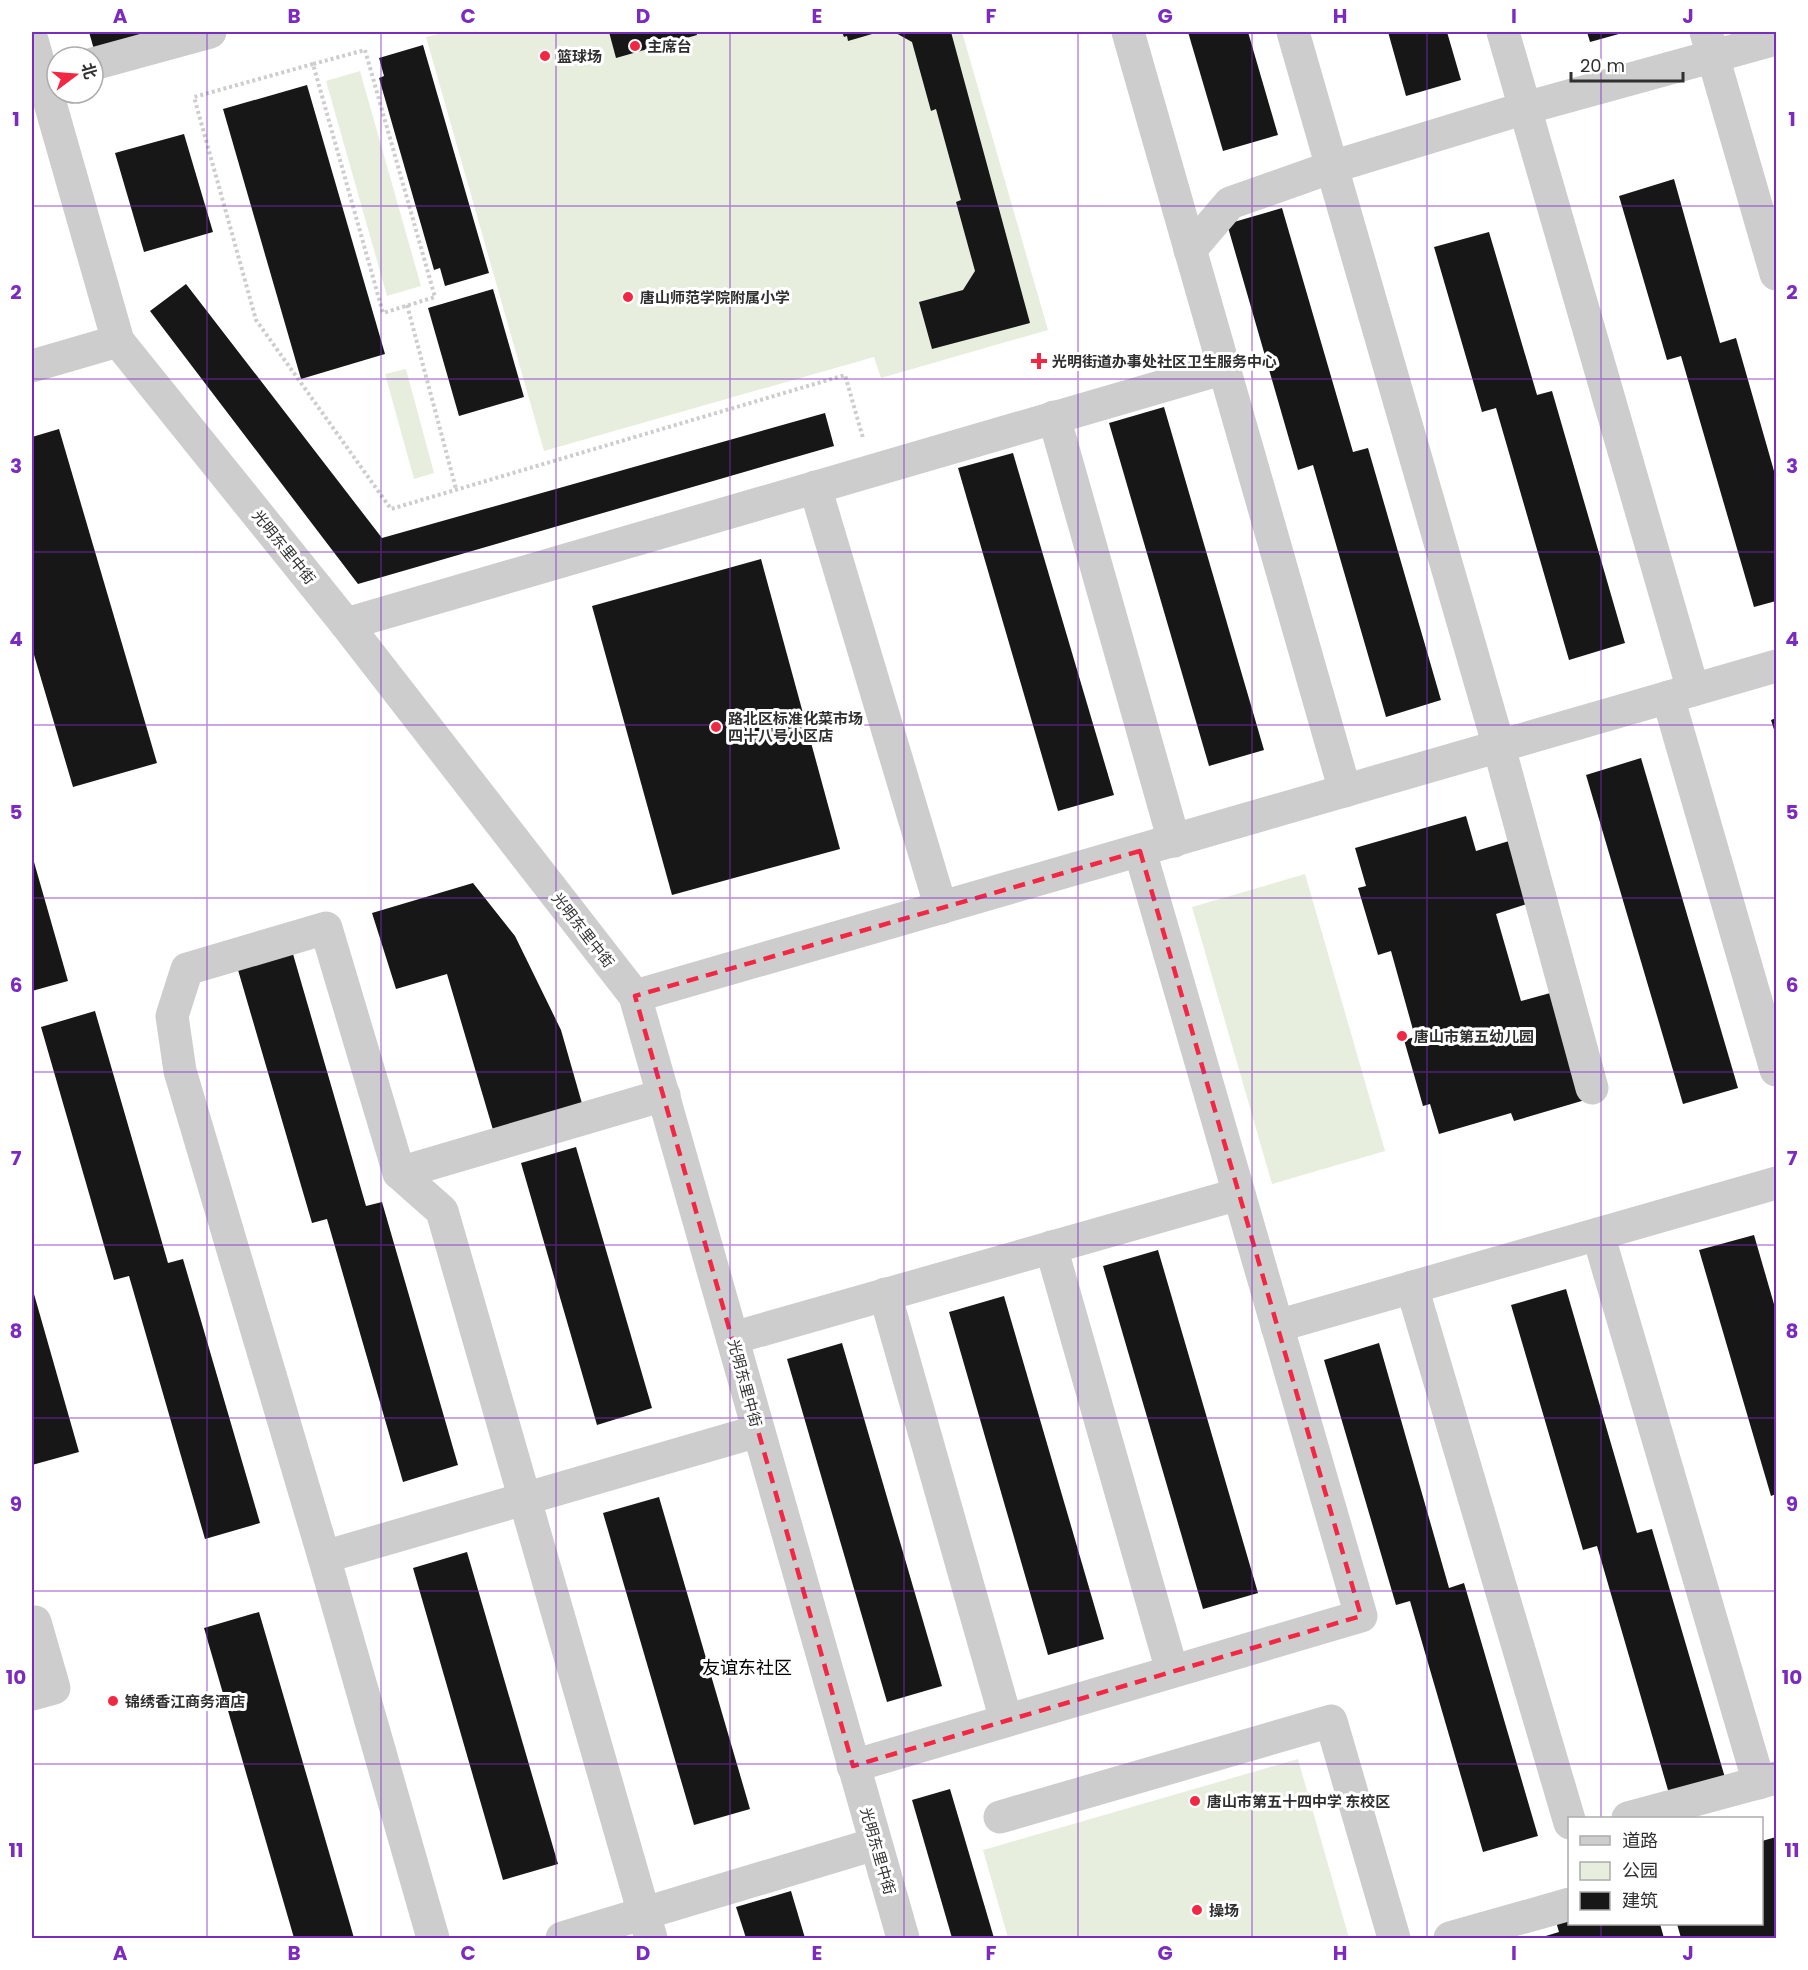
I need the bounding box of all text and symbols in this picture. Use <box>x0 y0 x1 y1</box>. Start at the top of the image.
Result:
text: A <box>113 2 128 30</box>
text: B <box>287 2 301 30</box>
text: C <box>460 2 476 30</box>
text: D <box>636 2 650 30</box>
text: E <box>812 2 822 30</box>
text: F <box>986 2 997 30</box>
text: G <box>1157 2 1173 30</box>
text: H <box>1333 2 1347 30</box>
text: I <box>1511 2 1517 30</box>
text: J <box>1682 2 1694 30</box>
place label: 主席台 <box>647 36 692 57</box>
marker: 主席台 <box>628 39 642 53</box>
north arrow <box>45 45 105 105</box>
scale bar <box>1571 45 1684 83</box>
place label: 篮球场 <box>557 46 602 67</box>
marker: 篮球场 <box>538 49 552 63</box>
text: 20 m <box>1580 53 1625 78</box>
text: 北 <box>76 60 102 82</box>
text: 1 <box>12 105 20 133</box>
text: 1 <box>1788 105 1796 133</box>
text: 2 <box>10 278 22 306</box>
text: 2 <box>1786 278 1798 306</box>
place label: 唐山师范学院附属小学 <box>640 287 790 308</box>
marker: 唐山师范学院附属小学 <box>621 290 635 304</box>
place label: 光明街道办事处社区卫生服务中心 <box>1052 351 1277 372</box>
marker: 光明街道办事处社区卫生服务中心 <box>1030 352 1048 370</box>
text: 3 <box>10 452 22 480</box>
text: 3 <box>1786 452 1798 480</box>
street label: 光明东里中街 <box>248 505 320 589</box>
text: 4 <box>9 625 23 653</box>
text: 4 <box>1785 625 1799 653</box>
place label: 路北区标准化菜市场 四十八号小区店 <box>728 708 863 746</box>
marker: 路北区标准化菜市场 四十八号小区店 <box>709 720 723 734</box>
text: 5 <box>10 798 23 826</box>
text: 5 <box>1786 798 1799 826</box>
street label: 光明东里中街 <box>547 888 619 972</box>
text: 6 <box>10 971 22 999</box>
text: 6 <box>1786 971 1798 999</box>
place label: 唐山市第五幼儿园 <box>1414 1026 1534 1047</box>
marker: 唐山市第五幼儿园 <box>1395 1029 1409 1043</box>
text: 7 <box>11 1144 22 1172</box>
text: 7 <box>1787 1144 1798 1172</box>
text: 8 <box>10 1317 22 1345</box>
text: 8 <box>1786 1317 1798 1345</box>
street label: 光明东里中街 <box>723 1337 767 1429</box>
text: 9 <box>10 1490 22 1518</box>
text: 9 <box>1786 1490 1798 1518</box>
district label: 友谊东社区 <box>702 1655 792 1680</box>
text: 10 <box>6 1663 26 1691</box>
text: 10 <box>1782 1663 1802 1691</box>
place label: 锦绣香江商务酒店 <box>125 1691 245 1712</box>
marker: 锦绣香江商务酒店 <box>106 1694 120 1708</box>
place label: 唐山市第五十四中学 东校区 <box>1207 1791 1390 1812</box>
marker: 唐山市第五十四中学 东校区 <box>1188 1794 1202 1808</box>
street label: 光明东里中街 <box>856 1805 900 1897</box>
legend <box>1568 1817 1763 1925</box>
text: 道路 <box>1622 1828 1658 1853</box>
text: 11 <box>8 1836 24 1864</box>
text: 11 <box>1784 1836 1800 1864</box>
text: 公园 <box>1622 1858 1658 1883</box>
text: 建筑 <box>1622 1888 1658 1913</box>
place label: 操场 <box>1209 1900 1239 1921</box>
marker: 操场 <box>1190 1903 1204 1917</box>
text: A <box>113 1939 128 1967</box>
text: B <box>287 1939 301 1967</box>
text: C <box>460 1939 476 1967</box>
text: D <box>636 1939 650 1967</box>
text: E <box>812 1939 822 1967</box>
text: F <box>986 1939 997 1967</box>
text: G <box>1157 1939 1173 1967</box>
text: H <box>1333 1939 1347 1967</box>
text: I <box>1511 1939 1517 1967</box>
text: J <box>1682 1939 1694 1967</box>

